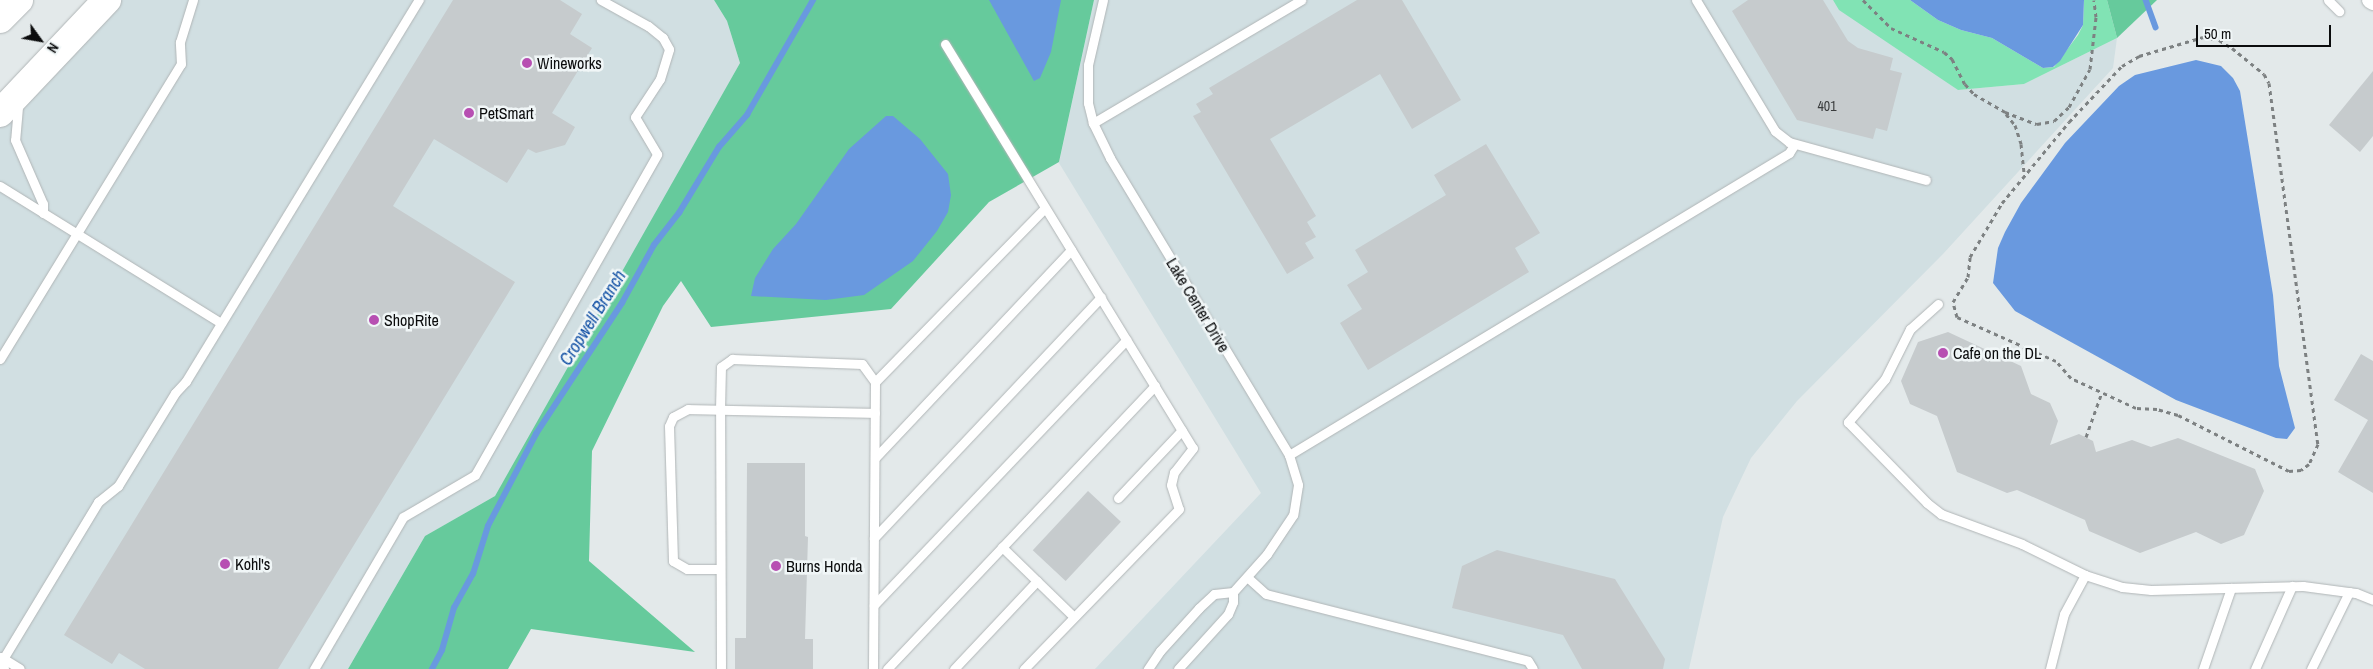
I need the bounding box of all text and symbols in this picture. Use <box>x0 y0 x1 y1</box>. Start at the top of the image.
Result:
north arrow <box>15 15 65 65</box>
scale bar <box>2198 15 2333 47</box>
text: 50 m <box>2204 23 2231 44</box>
text: N <box>43 40 63 56</box>
place label: Wineworks <box>537 53 602 73</box>
marker: Wineworks <box>521 57 533 69</box>
house number: 401 <box>1817 98 1837 114</box>
place label: PetSmart <box>479 103 534 123</box>
marker: PetSmart <box>463 107 475 119</box>
street label: Lake Center Drive <box>1162 254 1234 356</box>
water label: Cropwell Branch <box>555 266 631 370</box>
place label: ShopRite <box>384 310 439 330</box>
marker: ShopRite <box>368 314 380 326</box>
place label: Cafe on the DL <box>1953 343 2041 363</box>
marker: Cafe on the DL <box>1937 347 1949 359</box>
place label: Kohl's <box>235 554 270 574</box>
place label: Burns Honda <box>786 556 863 576</box>
marker: Kohl's <box>219 558 231 570</box>
marker: Burns Honda <box>770 560 782 572</box>

